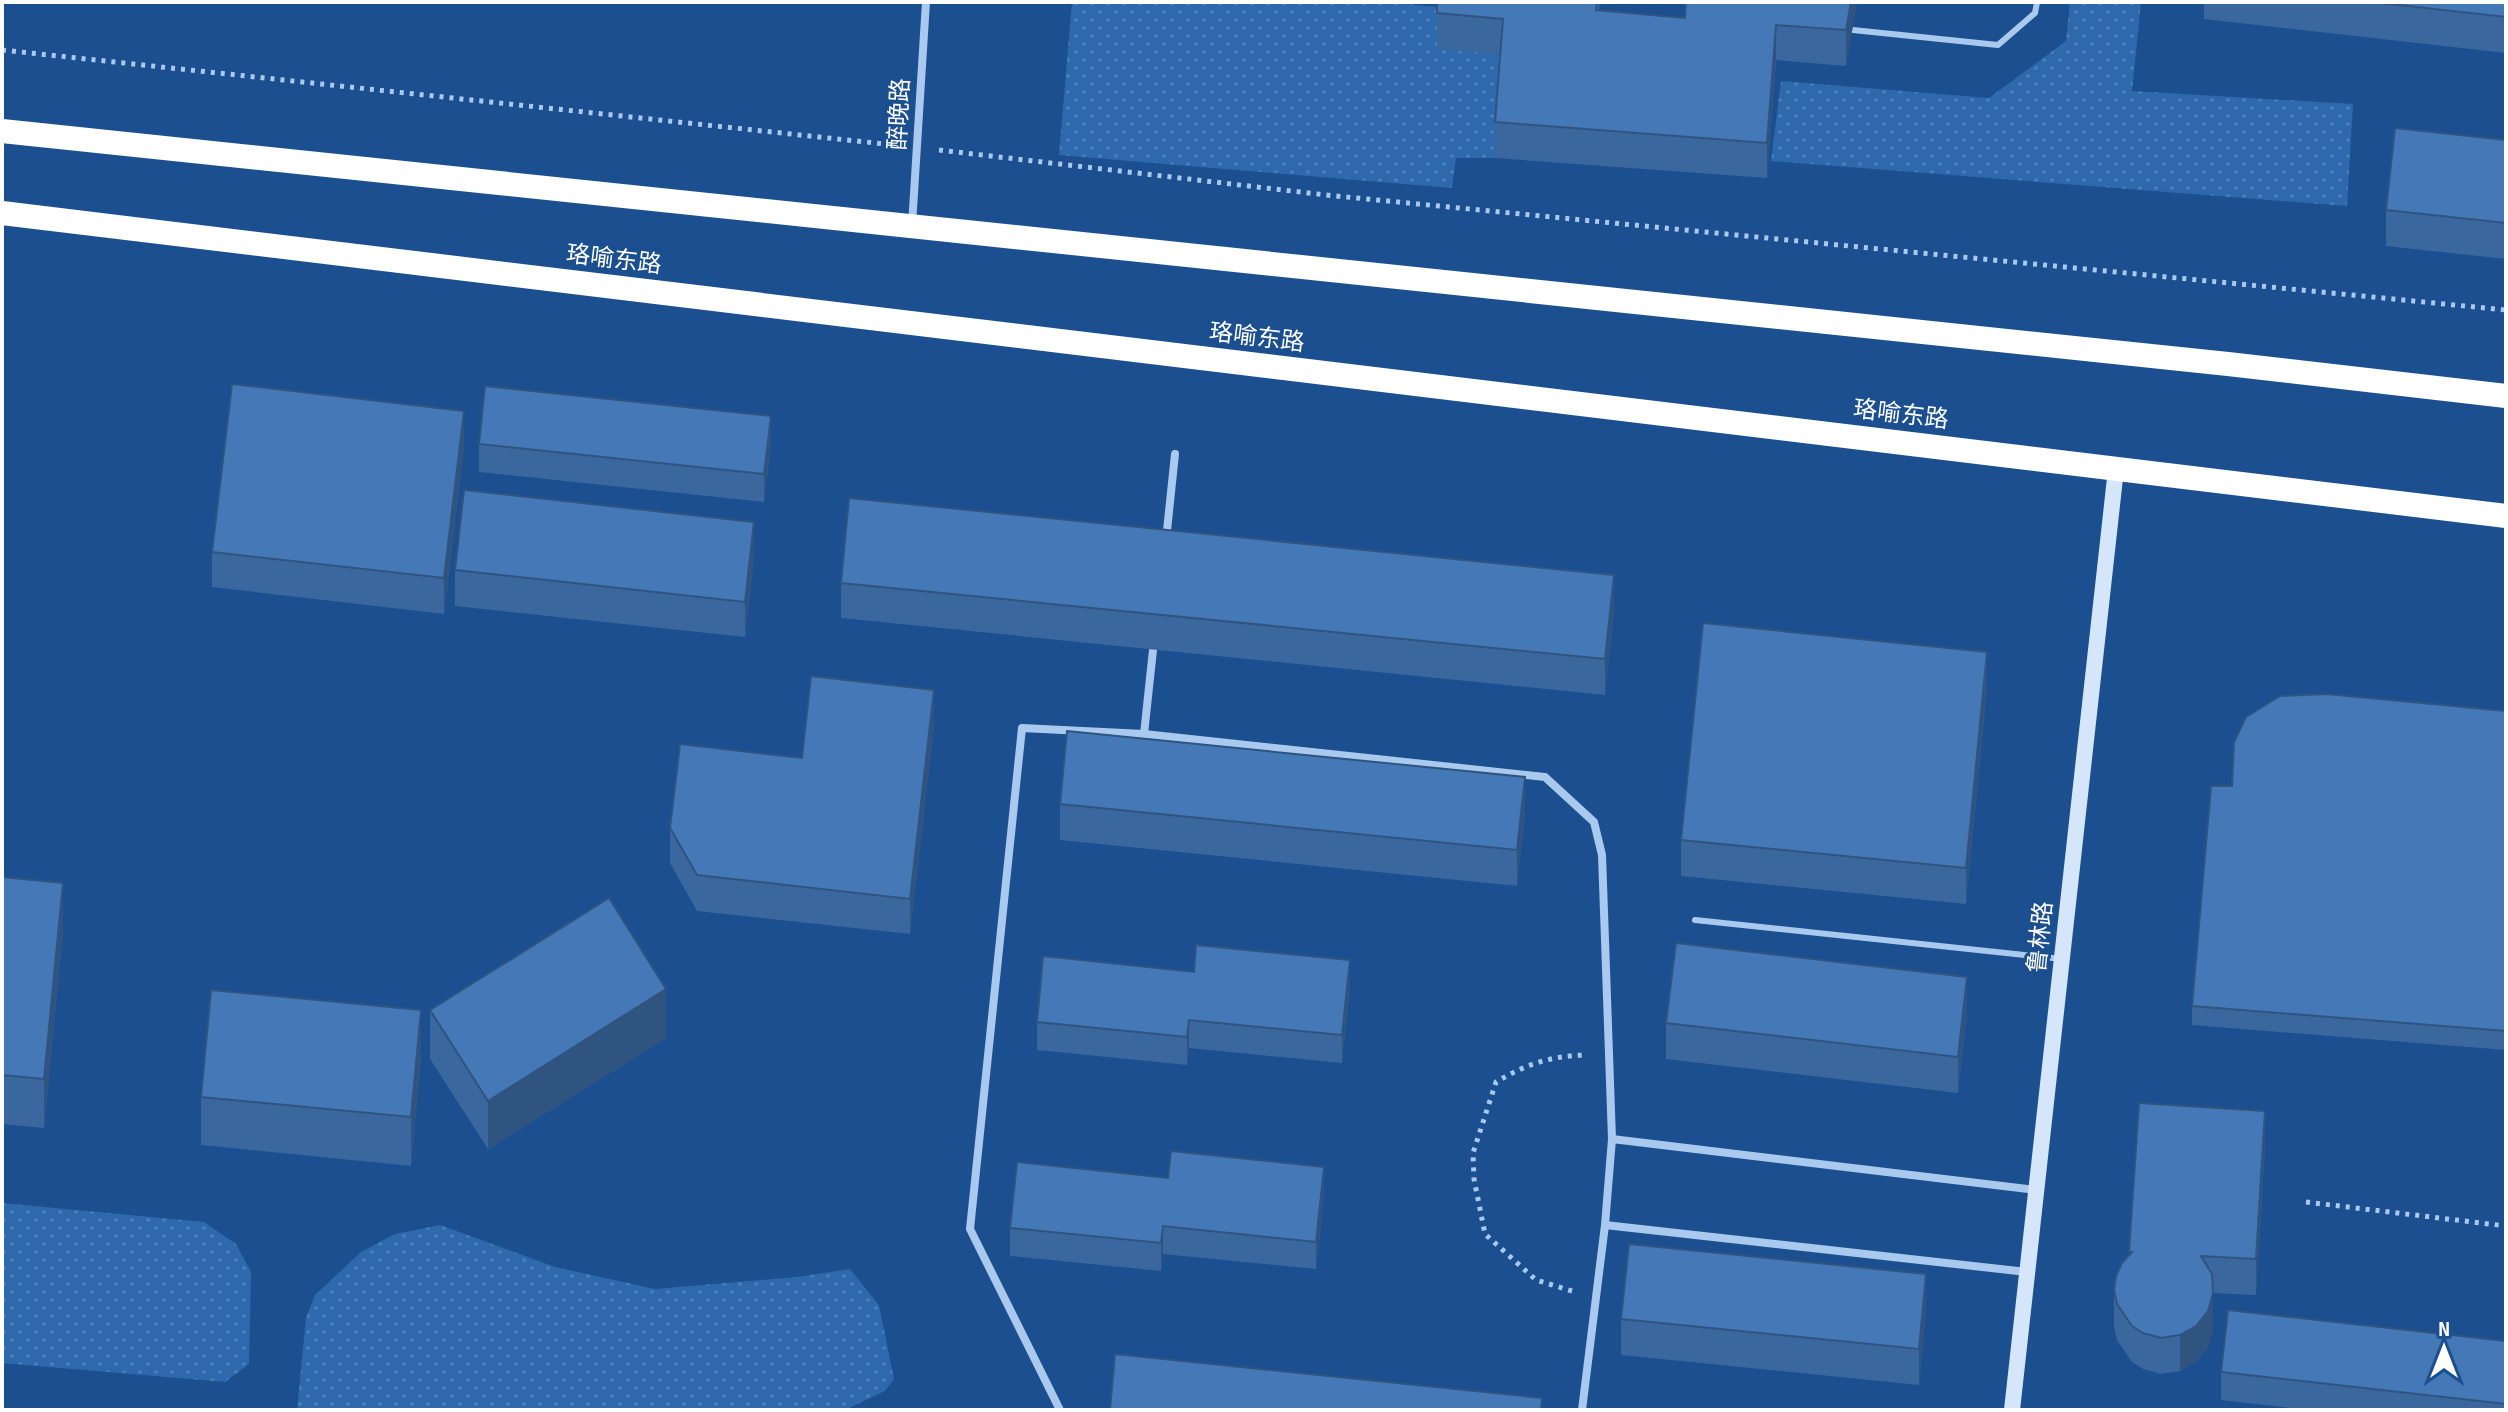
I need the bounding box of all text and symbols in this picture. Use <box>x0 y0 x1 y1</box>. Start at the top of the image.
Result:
street label: 醉晚路 <box>883 77 916 151</box>
street label: 珞喻东路 <box>565 239 663 280</box>
street label: 珞喻东路 <box>1208 317 1306 358</box>
street label: 珞喻东路 <box>1852 394 1950 435</box>
street label: 鲁林路 <box>2022 900 2059 974</box>
north arrow <box>2404 1308 2484 1388</box>
text: N <box>2438 1316 2450 1343</box>

